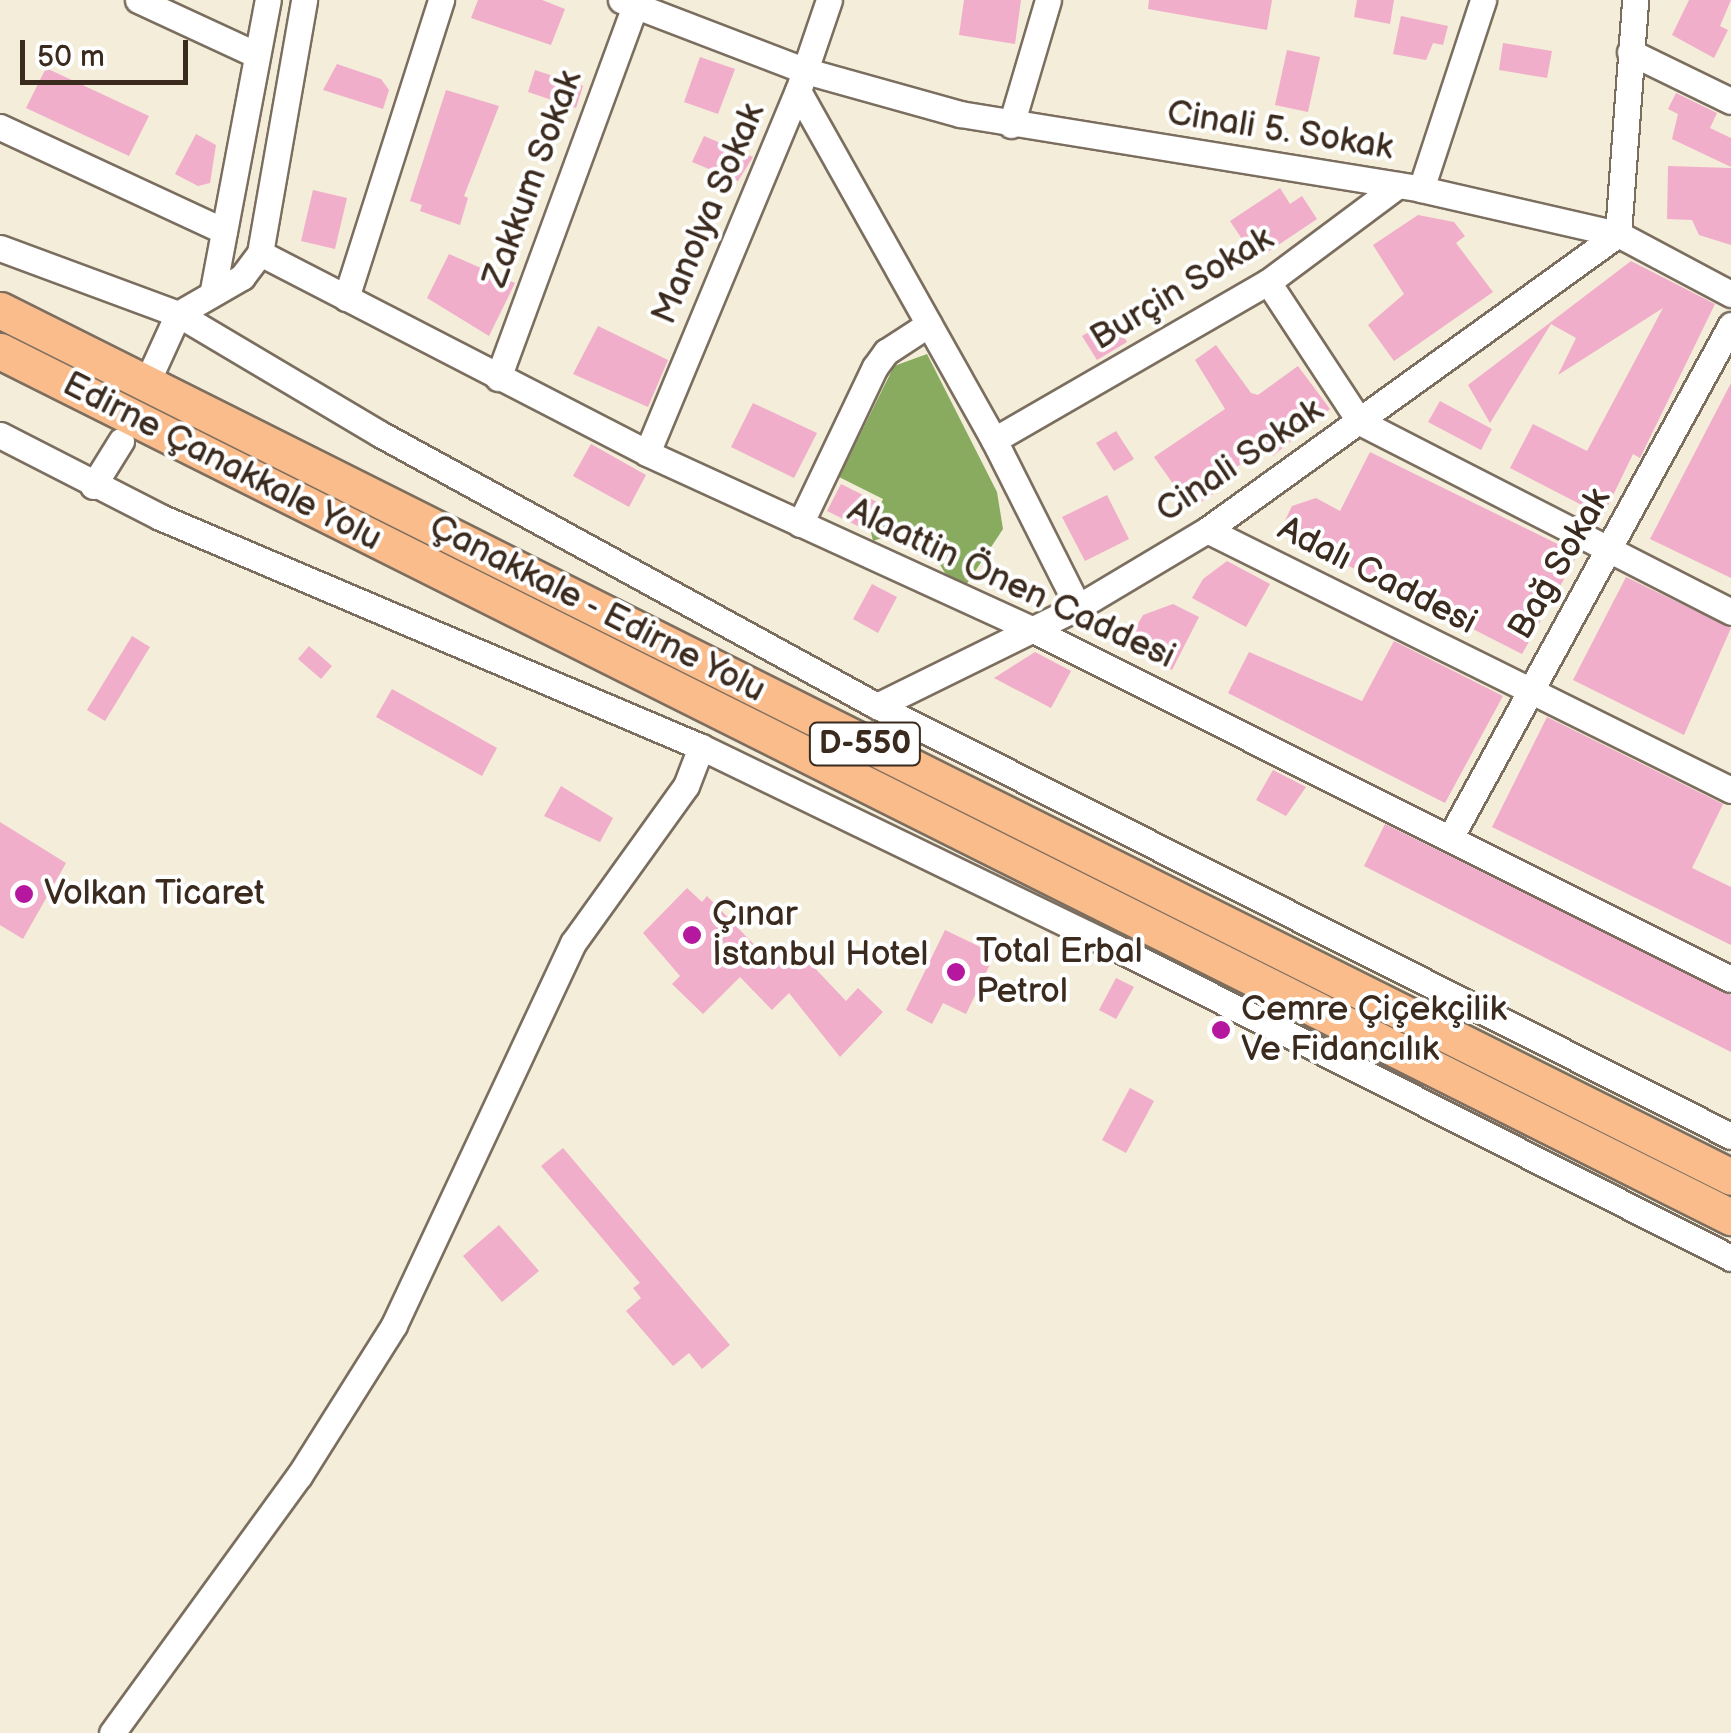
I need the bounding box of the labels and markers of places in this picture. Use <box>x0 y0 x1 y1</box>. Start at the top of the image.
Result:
place label: Volkan Ticaret <box>44 873 266 915</box>
marker: Volkan Ticaret <box>13 883 35 905</box>
place label: Çınar İstanbul Hotel <box>712 894 928 976</box>
marker: Çınar İstanbul Hotel <box>681 924 703 946</box>
place label: Total Erbal Petrol <box>976 931 1143 1013</box>
marker: Total Erbal Petrol <box>945 961 967 983</box>
place label: Cemre Çiçekçilik Ve Fidancılık <box>1241 989 1507 1071</box>
marker: Cemre Çiçekçilik Ve Fidancılık <box>1210 1019 1232 1041</box>

